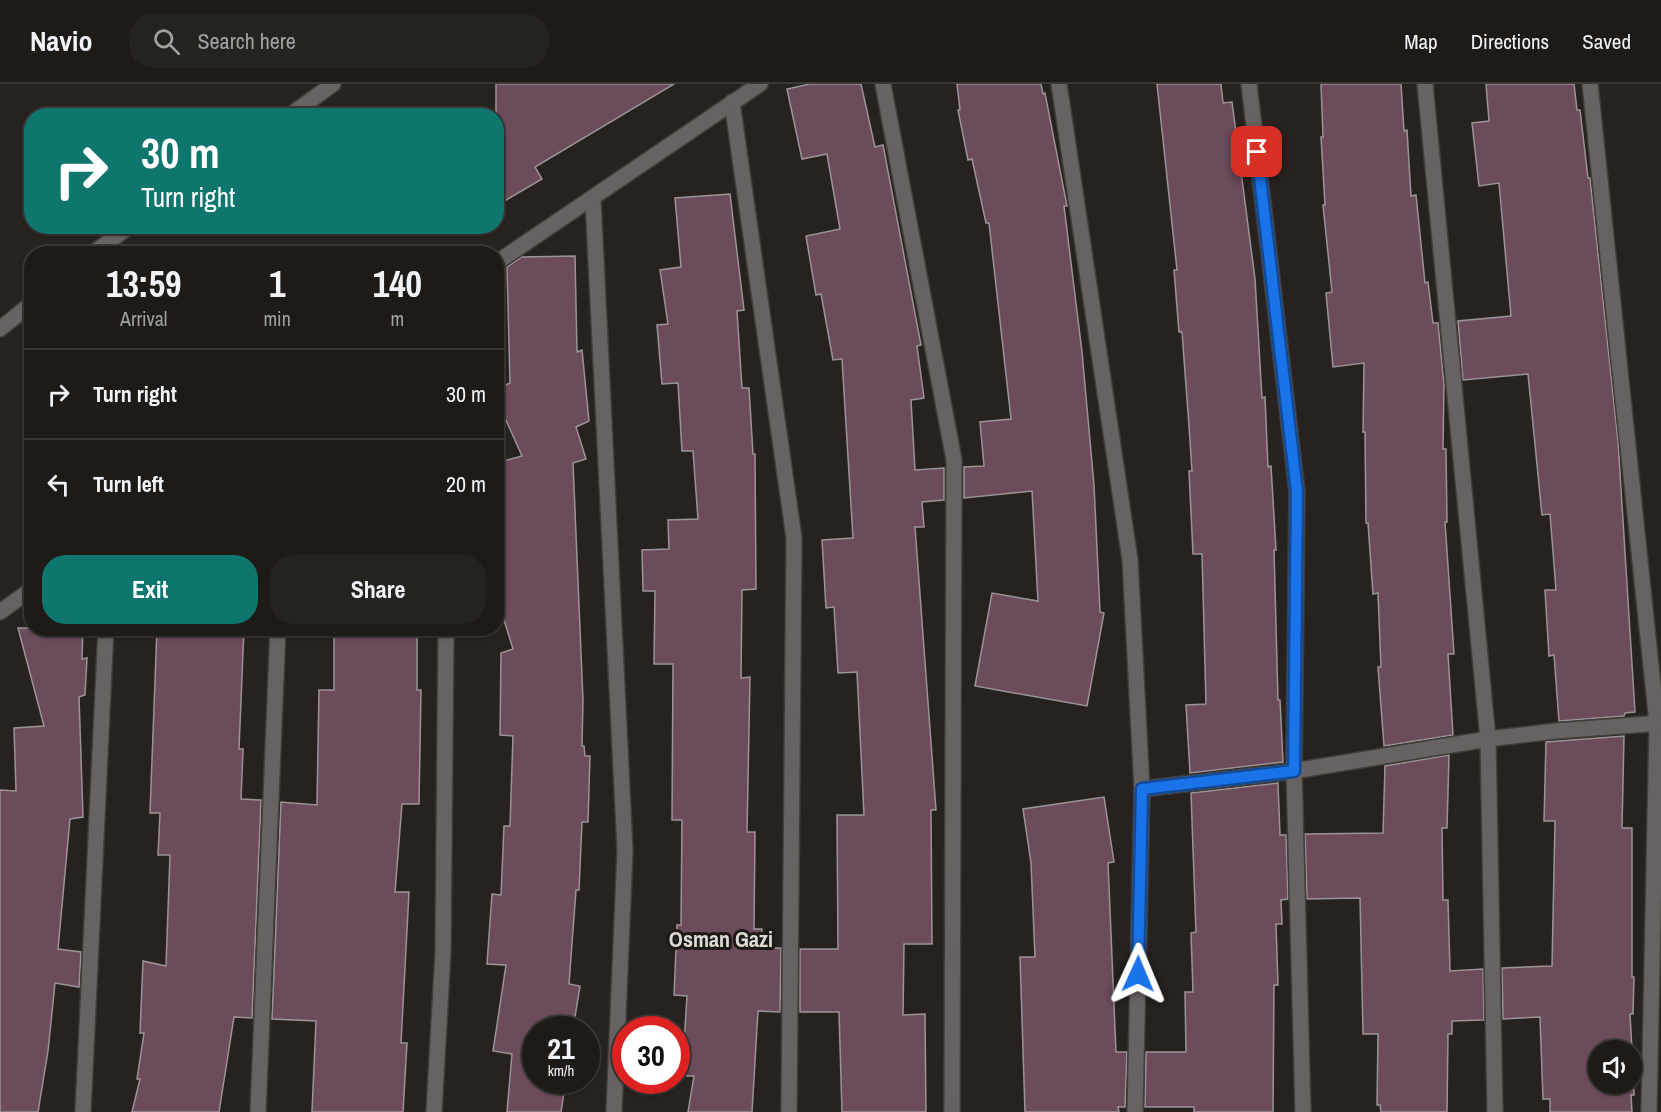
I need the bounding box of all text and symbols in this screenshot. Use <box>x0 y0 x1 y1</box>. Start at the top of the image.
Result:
search box <box>129 14 549 68</box>
text: Navio <box>30 22 93 60</box>
icon: search <box>150 25 183 58</box>
text: Search here <box>198 26 296 56</box>
text: Map <box>1404 27 1438 56</box>
text: Directions <box>1471 27 1549 56</box>
text: Saved <box>1582 27 1631 56</box>
text: 30 m <box>141 125 220 181</box>
pin <box>1231 126 1282 177</box>
icon: right <box>42 132 120 210</box>
icon: arrive <box>1240 135 1273 168</box>
text: Turn right <box>141 179 235 215</box>
text: 13:59 <box>106 260 181 308</box>
text: 1 <box>269 260 285 308</box>
text: 140 <box>373 260 422 308</box>
text: Arrival <box>120 305 167 332</box>
text: min <box>263 305 291 332</box>
text: m <box>391 305 404 332</box>
icon: right <box>42 378 75 411</box>
text: Turn right <box>93 379 177 409</box>
text: 30 m <box>446 379 486 409</box>
icon: left <box>42 468 75 501</box>
text: Turn left <box>93 469 164 499</box>
text: 20 m <box>446 469 486 499</box>
button: Exit <box>42 555 258 624</box>
button: Share <box>270 555 486 624</box>
district label: Osman Gazi <box>669 924 773 954</box>
position arrow <box>1106 942 1170 1006</box>
speed limit sign: 30 <box>612 1016 690 1094</box>
text: 21 <box>547 1028 575 1068</box>
map controls <box>1588 1040 1642 1094</box>
button: sound <box>1588 1040 1642 1094</box>
text: km/h <box>548 1060 574 1081</box>

